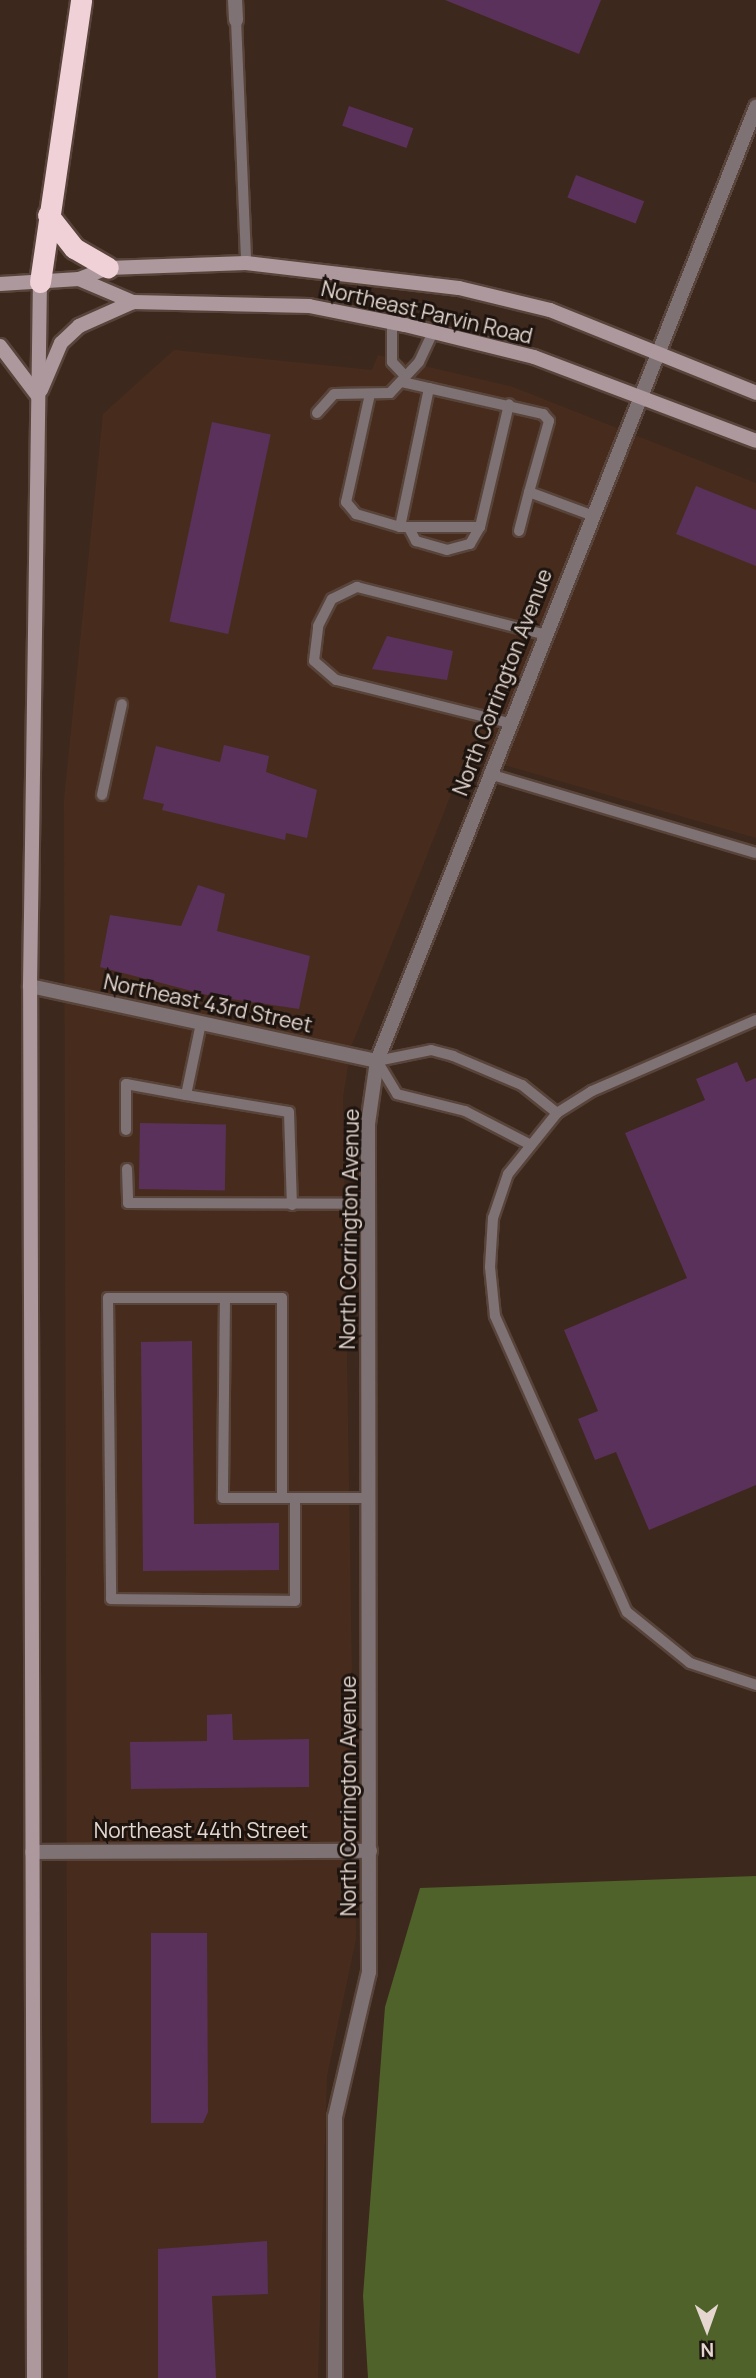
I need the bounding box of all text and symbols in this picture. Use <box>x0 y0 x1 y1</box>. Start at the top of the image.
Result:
street label: Northeast Parvin Road <box>319 275 535 349</box>
street label: North Corrington Avenue <box>447 565 557 799</box>
street label: Northeast 43rd Street <box>102 969 314 1037</box>
street label: North Corrington Avenue <box>334 1108 364 1350</box>
street label: North Corrington Avenue <box>335 1676 361 1916</box>
street label: Northeast 44th Street <box>94 1817 308 1843</box>
north arrow <box>672 2294 742 2364</box>
text: N <box>700 2337 714 2363</box>

